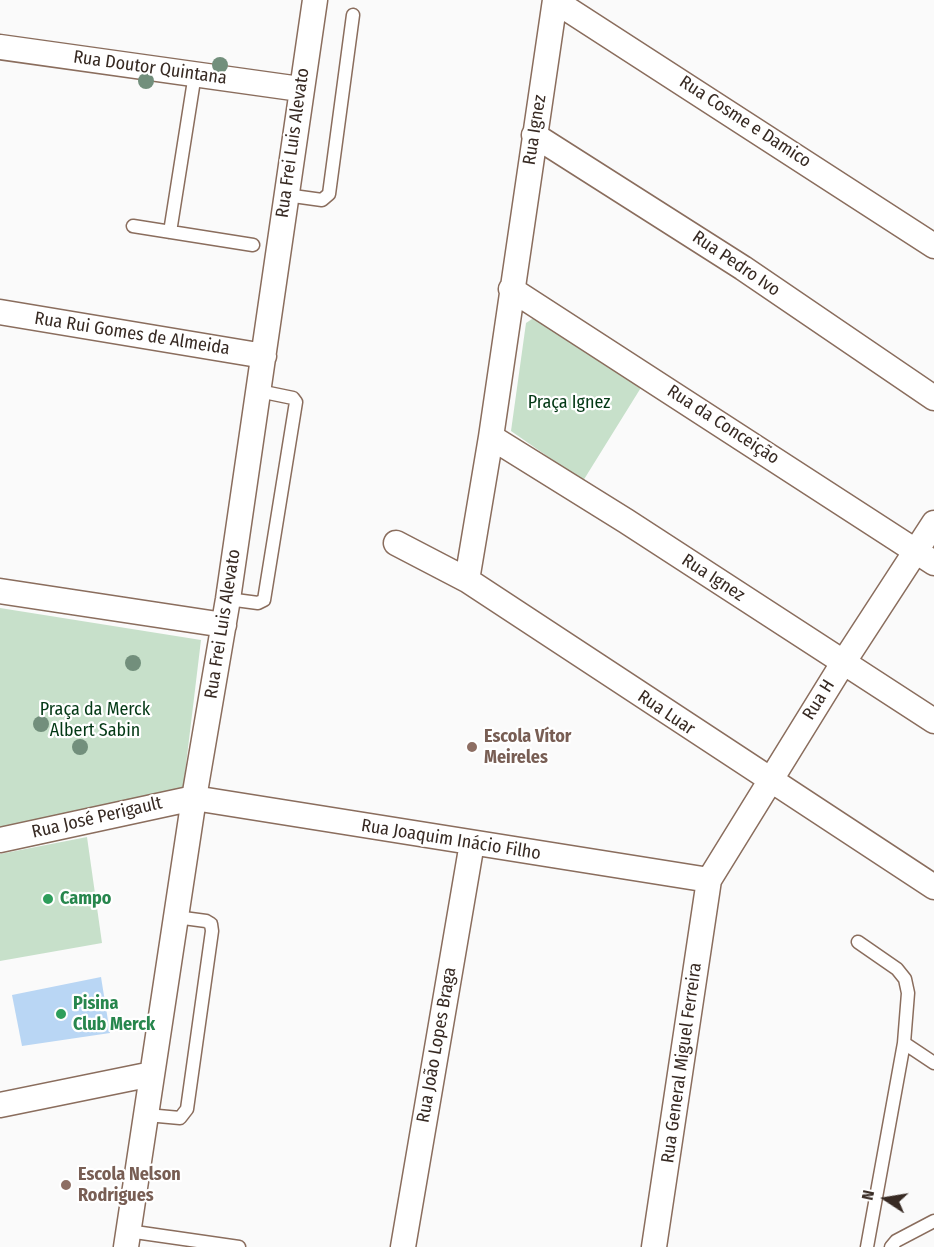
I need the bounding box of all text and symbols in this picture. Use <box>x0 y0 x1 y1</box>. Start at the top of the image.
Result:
street label: Rua Doutor Quintana <box>72 47 228 89</box>
street label: Rua Frei Luis Alevato <box>272 67 314 219</box>
street label: Rua Cosme e Damico <box>675 71 815 173</box>
street label: Rua Ignez <box>519 93 551 167</box>
street label: Rua Pedro Ivo <box>688 227 784 301</box>
street label: Rua Rui Gomes de Almeida <box>33 308 231 360</box>
street label: Rua da Conceição <box>663 381 783 469</box>
park label: Praça Ignez <box>528 392 610 414</box>
street label: Rua Frei Luis Alevato <box>201 548 245 700</box>
street label: Rua Ignez <box>677 550 749 606</box>
street label: Rua H <box>798 676 840 724</box>
street label: Rua Luar <box>633 686 699 740</box>
park label: Praça da Merck Albert Sabin <box>40 699 150 742</box>
place label: Escola Vítor Meireles <box>484 726 571 768</box>
marker: Escola Vítor Meireles <box>465 740 479 754</box>
street label: Rua José Perigault <box>30 793 164 843</box>
street label: Rua Joaquim Inácio Filho <box>360 815 542 865</box>
place label: Campo <box>60 888 111 910</box>
marker: Campo <box>41 892 55 906</box>
street label: Rua General Miguel Ferreira <box>657 961 707 1165</box>
street label: Rua João Lopes Braga <box>413 966 461 1124</box>
place label: Pisina Club Merck <box>73 993 155 1036</box>
marker: Pisina Club Merck <box>54 1007 68 1021</box>
place label: Escola Nelson Rodrigues <box>78 1164 181 1206</box>
north arrow <box>856 1169 916 1229</box>
marker: Escola Nelson Rodrigues <box>59 1178 73 1192</box>
text: N <box>858 1188 878 1202</box>

